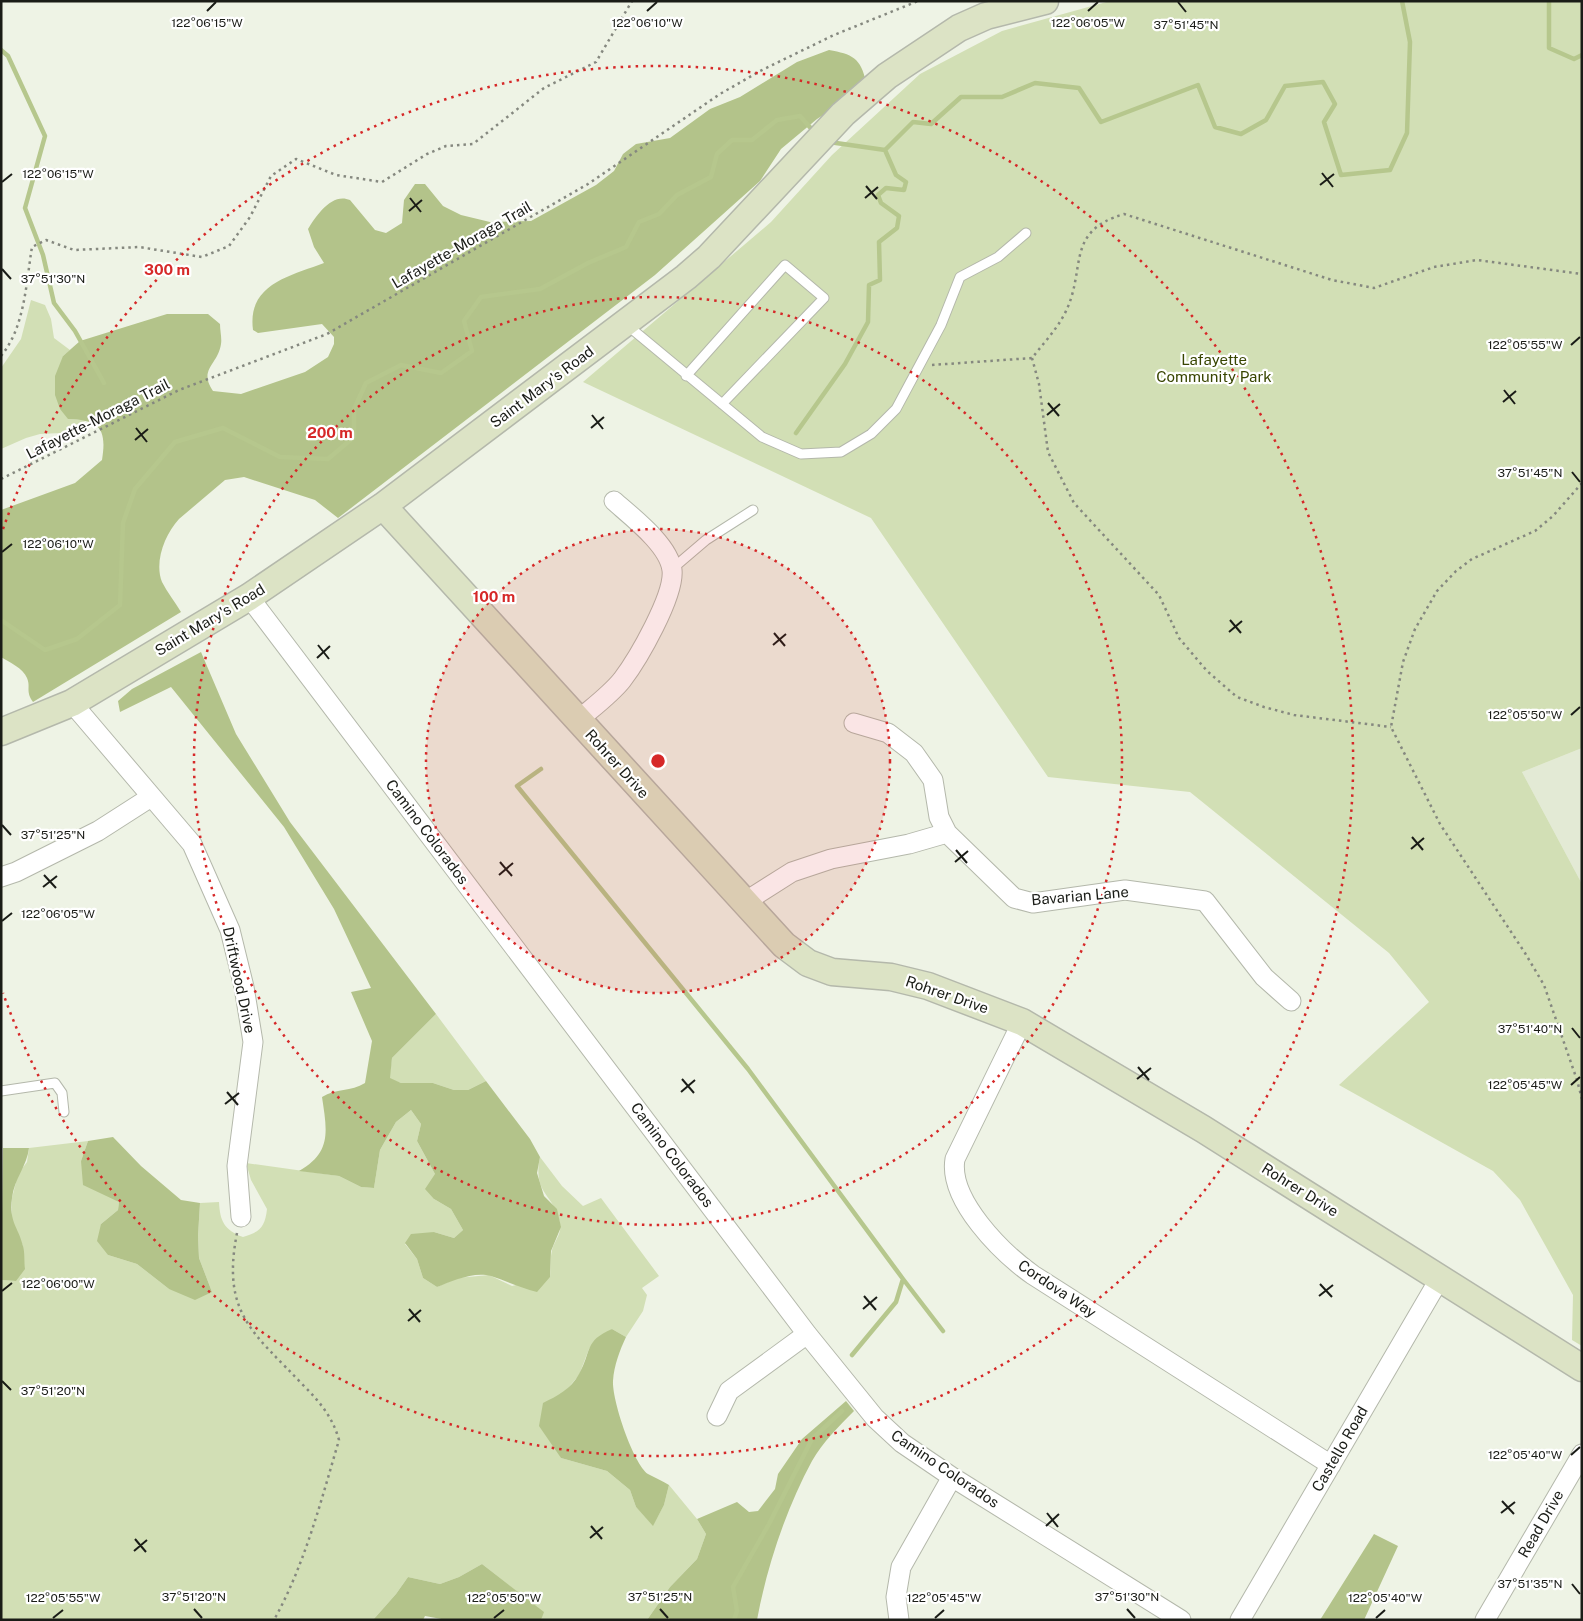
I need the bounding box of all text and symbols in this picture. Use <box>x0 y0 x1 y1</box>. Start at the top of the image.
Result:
text: 122°06'15"W <box>171 16 243 30</box>
text: 122°06'10"W <box>611 16 683 30</box>
text: 122°06'05"W <box>1051 16 1126 30</box>
text: 37°51'45"N <box>1154 18 1218 32</box>
text: 122°06'15"W <box>22 167 94 181</box>
street label: Lafayette-Moraga Trail <box>389 197 535 292</box>
text: 300 m <box>144 261 190 278</box>
text: 37°51'30"N <box>21 272 85 286</box>
text: 122°05'55"W <box>1488 338 1563 352</box>
street label: Saint Mary's Road <box>487 342 597 431</box>
park label: Lafayette Community Park <box>1156 351 1272 385</box>
street label: Lafayette-Moraga Trail <box>23 375 172 462</box>
text: 200 m <box>307 424 353 441</box>
text: 37°51'45"N <box>1498 466 1562 480</box>
text: 122°06'10"W <box>22 537 94 551</box>
street label: Saint Mary's Road <box>152 580 268 659</box>
text: 100 m <box>473 588 515 605</box>
text: 122°05'50"W <box>1488 708 1563 722</box>
street label: Rohrer Drive <box>582 726 653 802</box>
centre of rings <box>649 752 667 770</box>
street label: Camino Colorados <box>383 776 472 887</box>
text: 37°51'25"N <box>21 828 85 842</box>
street label: Bavarian Lane <box>1030 883 1129 908</box>
text: 122°06'05"W <box>21 907 96 921</box>
street label: Driftwood Drive <box>220 925 259 1035</box>
street label: Rohrer Drive <box>903 972 991 1017</box>
text: 37°51'40"N <box>1498 1022 1562 1036</box>
text: 122°05'45"W <box>1488 1078 1563 1092</box>
street label: Camino Colorados <box>628 1099 717 1210</box>
street label: Rohrer Drive <box>1259 1159 1342 1220</box>
street label: Cordova Way <box>1015 1256 1100 1321</box>
text: 122°06'00"W <box>21 1277 95 1291</box>
text: 37°51'20"N <box>21 1384 85 1398</box>
street label: Castello Road <box>1308 1403 1371 1495</box>
street label: Camino Colorados <box>888 1426 1002 1511</box>
text: 122°05'40"W <box>1488 1448 1563 1462</box>
street label: Read Drive <box>1514 1487 1567 1561</box>
text: 37°51'35"N <box>1497 1577 1563 1591</box>
text: 37°51'20"N <box>162 1590 226 1604</box>
text: 37°51'25"N <box>628 1590 692 1604</box>
text: 37°51'30"N <box>1095 1590 1159 1604</box>
text: 122°05'55"W <box>26 1591 101 1605</box>
text: 122°05'50"W <box>467 1591 542 1605</box>
text: 122°05'45"W <box>907 1591 982 1605</box>
text: 122°05'40"W <box>1348 1591 1423 1605</box>

